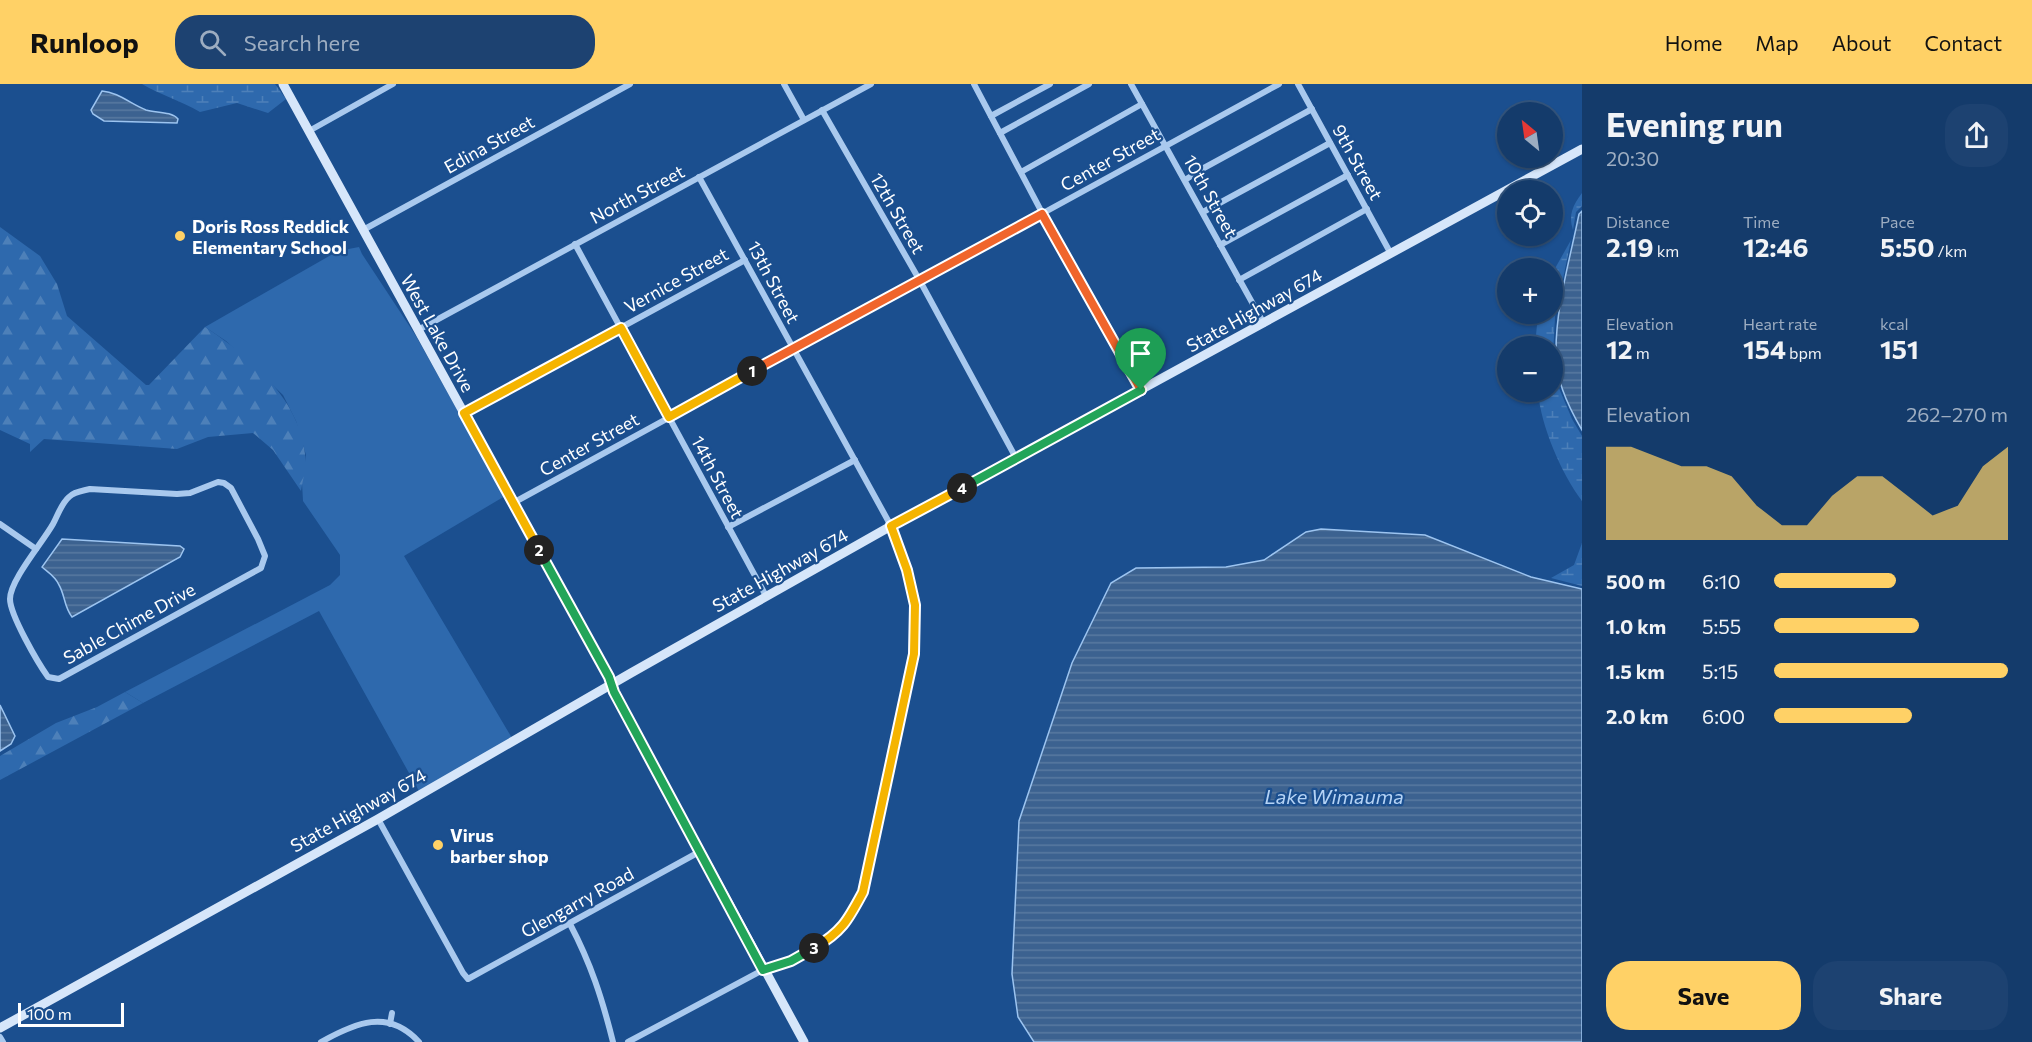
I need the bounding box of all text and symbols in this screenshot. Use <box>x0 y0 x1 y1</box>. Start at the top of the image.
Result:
search box <box>175 15 595 69</box>
text: Runloop <box>30 25 139 59</box>
icon: search <box>196 26 229 59</box>
text: Search here <box>244 29 360 56</box>
text: Home <box>1665 30 1722 55</box>
text: Map <box>1755 30 1799 55</box>
text: About <box>1832 30 1891 55</box>
text: Contact <box>1924 30 2002 55</box>
north arrow <box>1497 102 1563 168</box>
map controls <box>1497 102 1563 402</box>
text: Evening run <box>1606 103 1783 144</box>
button: share <box>1945 104 2008 167</box>
street label: Edina Street <box>440 110 538 178</box>
street label: 9th Street <box>1328 120 1388 204</box>
street label: Center Street <box>1056 123 1164 195</box>
text: 20:30 <box>1606 146 1659 170</box>
street label: 10th Street <box>1179 151 1243 241</box>
street label: North Street <box>586 160 688 228</box>
street label: 12th Street <box>866 169 930 257</box>
button: locate <box>1497 180 1563 246</box>
text: Distance <box>1606 212 1670 231</box>
text: Time <box>1743 212 1780 231</box>
text: Pace <box>1880 212 1915 231</box>
place label: Doris Ross Reddick Elementary School <box>192 215 350 258</box>
marker: Doris Ross Reddick Elementary School <box>173 229 187 243</box>
text: 2.19 <box>1606 231 1654 262</box>
text: 12:46 <box>1743 231 1808 262</box>
text: 5:50 <box>1880 231 1934 262</box>
street label: 13th Street <box>743 237 805 327</box>
text: km <box>1654 241 1679 260</box>
text: /km <box>1934 241 1967 260</box>
street label: Vernice Street <box>620 242 732 318</box>
button: + <box>1497 258 1563 324</box>
street label: State Highway 674 <box>1182 264 1326 356</box>
street label: West Lake Drive <box>397 270 479 396</box>
text: Elevation <box>1606 314 1674 333</box>
text: Heart rate <box>1743 314 1817 333</box>
text: kcal <box>1880 314 1909 333</box>
pin <box>1115 328 1166 390</box>
text: 12 <box>1606 333 1633 364</box>
text: 154 <box>1743 333 1786 364</box>
text: 151 <box>1880 333 1919 364</box>
button: − <box>1497 336 1563 402</box>
icon: arrive <box>1124 337 1157 370</box>
text: m <box>1633 343 1650 362</box>
text: bpm <box>1786 343 1822 362</box>
pin: 1 <box>737 356 767 386</box>
text: 1 <box>748 361 756 380</box>
text: Elevation <box>1606 402 1691 426</box>
text: 262–270 m <box>1906 402 2008 426</box>
street label: Center Street <box>535 408 643 480</box>
street label: 14th Street <box>687 432 749 522</box>
pin: 4 <box>947 473 977 503</box>
text: 4 <box>957 478 967 497</box>
street label: State Highway 674 <box>708 524 852 616</box>
pin: 2 <box>524 535 554 565</box>
text: 2 <box>534 540 544 559</box>
text: 500 m <box>1606 569 1666 593</box>
text: 6:10 <box>1702 569 1740 593</box>
street label: Sable Chime Drive <box>59 578 199 668</box>
text: 1.0 km <box>1606 614 1666 638</box>
text: 5:55 <box>1702 614 1741 638</box>
text: 1.5 km <box>1606 659 1665 683</box>
text: 5:15 <box>1702 659 1738 683</box>
text: 2.0 km <box>1606 704 1668 728</box>
text: 6:00 <box>1702 704 1745 728</box>
street label: State Highway 674 <box>286 764 430 856</box>
water label: Lake Wimauma <box>1264 784 1404 808</box>
place label: Virus barber shop <box>450 824 549 867</box>
marker: Virus barber shop <box>431 838 445 852</box>
street label: Glengarry Road <box>517 862 637 942</box>
pin: 3 <box>799 933 829 963</box>
text: 3 <box>809 938 819 957</box>
button: Save <box>1606 961 1801 1030</box>
button: Share <box>1813 961 2008 1030</box>
scale bar <box>18 1000 124 1028</box>
text: 100 m <box>27 1004 72 1023</box>

